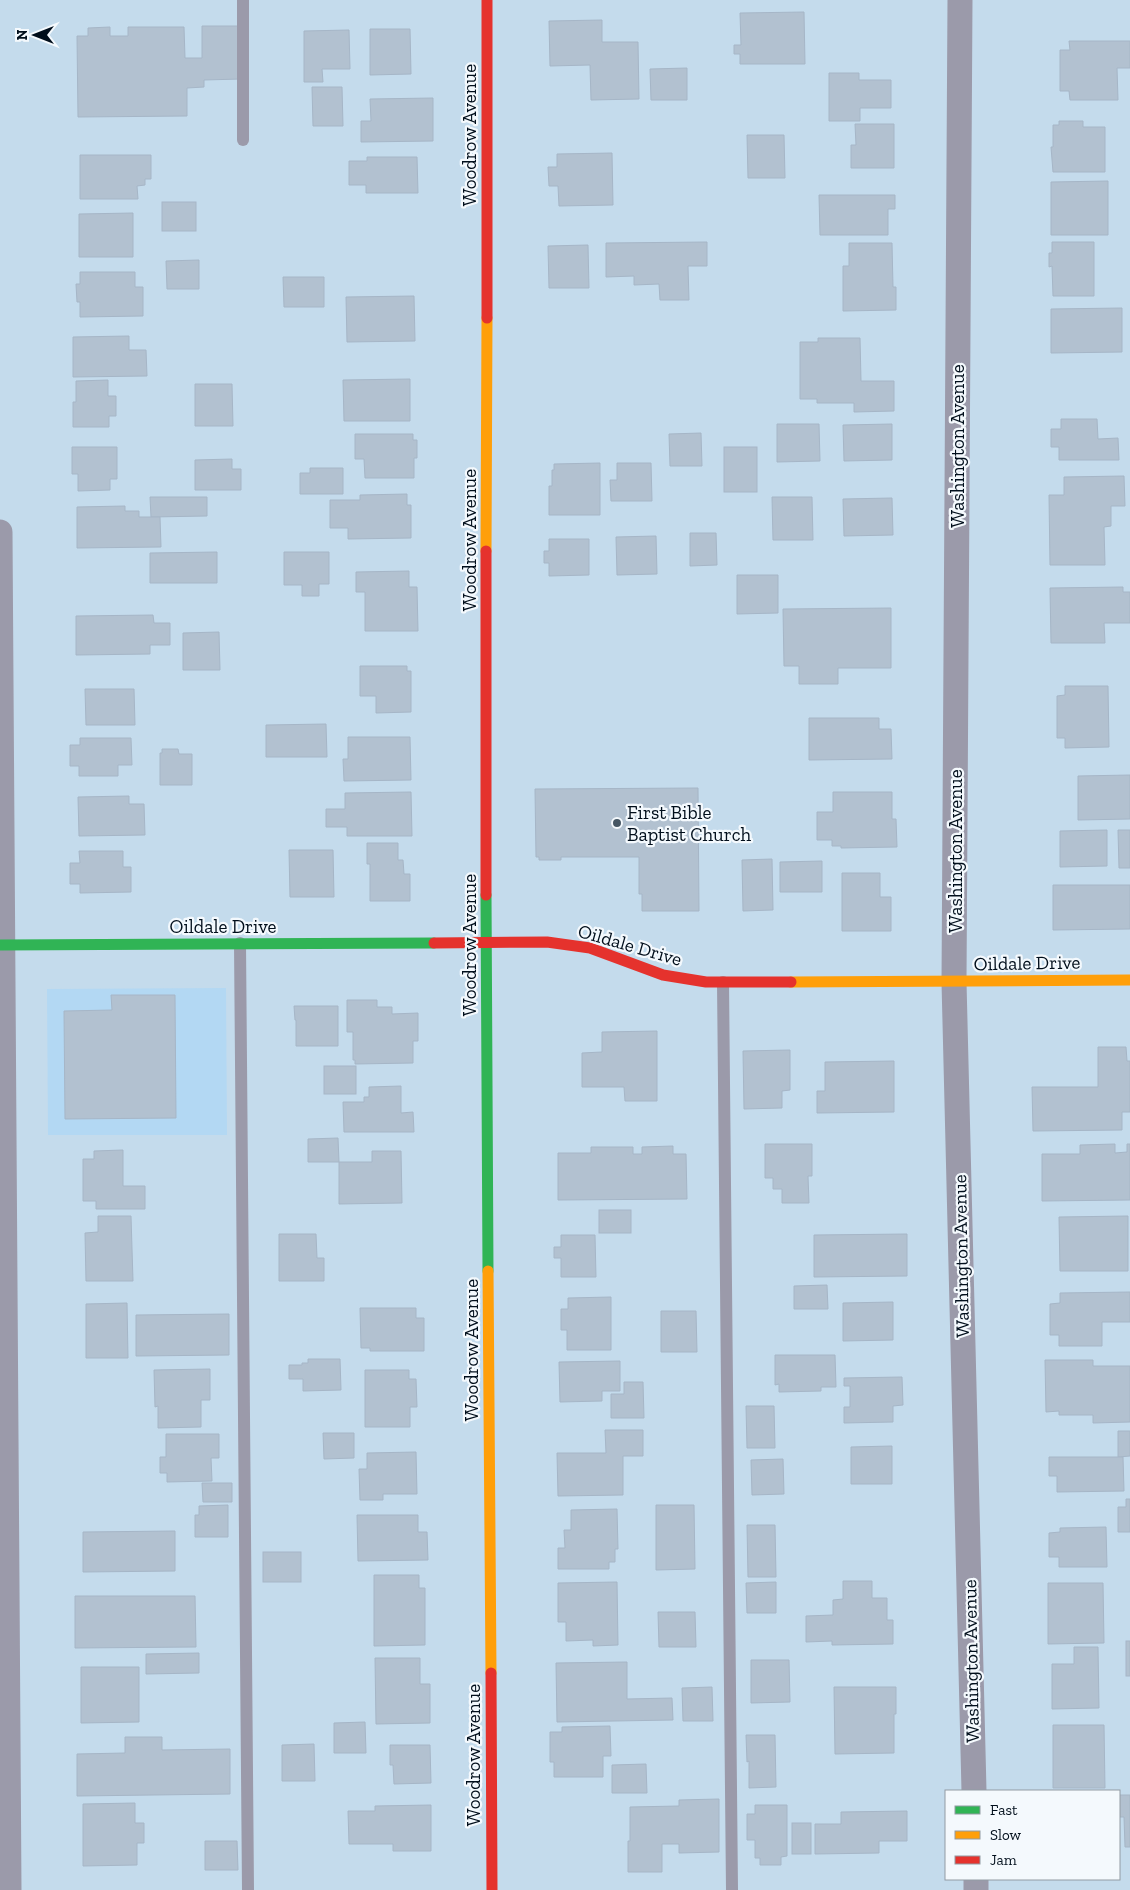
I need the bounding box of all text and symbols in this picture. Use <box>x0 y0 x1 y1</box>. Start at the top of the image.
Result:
north arrow <box>10 10 60 60</box>
text: N <box>14 29 31 40</box>
street label: Woodrow Avenue <box>458 64 481 206</box>
street label: Washington Avenue <box>946 364 969 528</box>
street label: Woodrow Avenue <box>458 469 481 611</box>
street label: Washington Avenue <box>944 769 967 933</box>
place label: First Bible Baptist Church <box>627 801 751 846</box>
marker: First Bible Baptist Church <box>611 817 623 829</box>
street label: Woodrow Avenue <box>458 874 481 1016</box>
street label: Oildale Drive <box>170 915 276 938</box>
street label: Oildale Drive <box>575 919 685 971</box>
street label: Oildale Drive <box>973 951 1081 975</box>
street label: Washington Avenue <box>948 1174 974 1338</box>
street label: Woodrow Avenue <box>460 1279 483 1421</box>
street label: Washington Avenue <box>958 1579 984 1743</box>
street label: Woodrow Avenue <box>462 1684 485 1826</box>
legend <box>945 1790 1120 1880</box>
text: Fast <box>990 1801 1018 1819</box>
text: Slow <box>990 1826 1022 1844</box>
text: Jam <box>990 1851 1017 1869</box>

